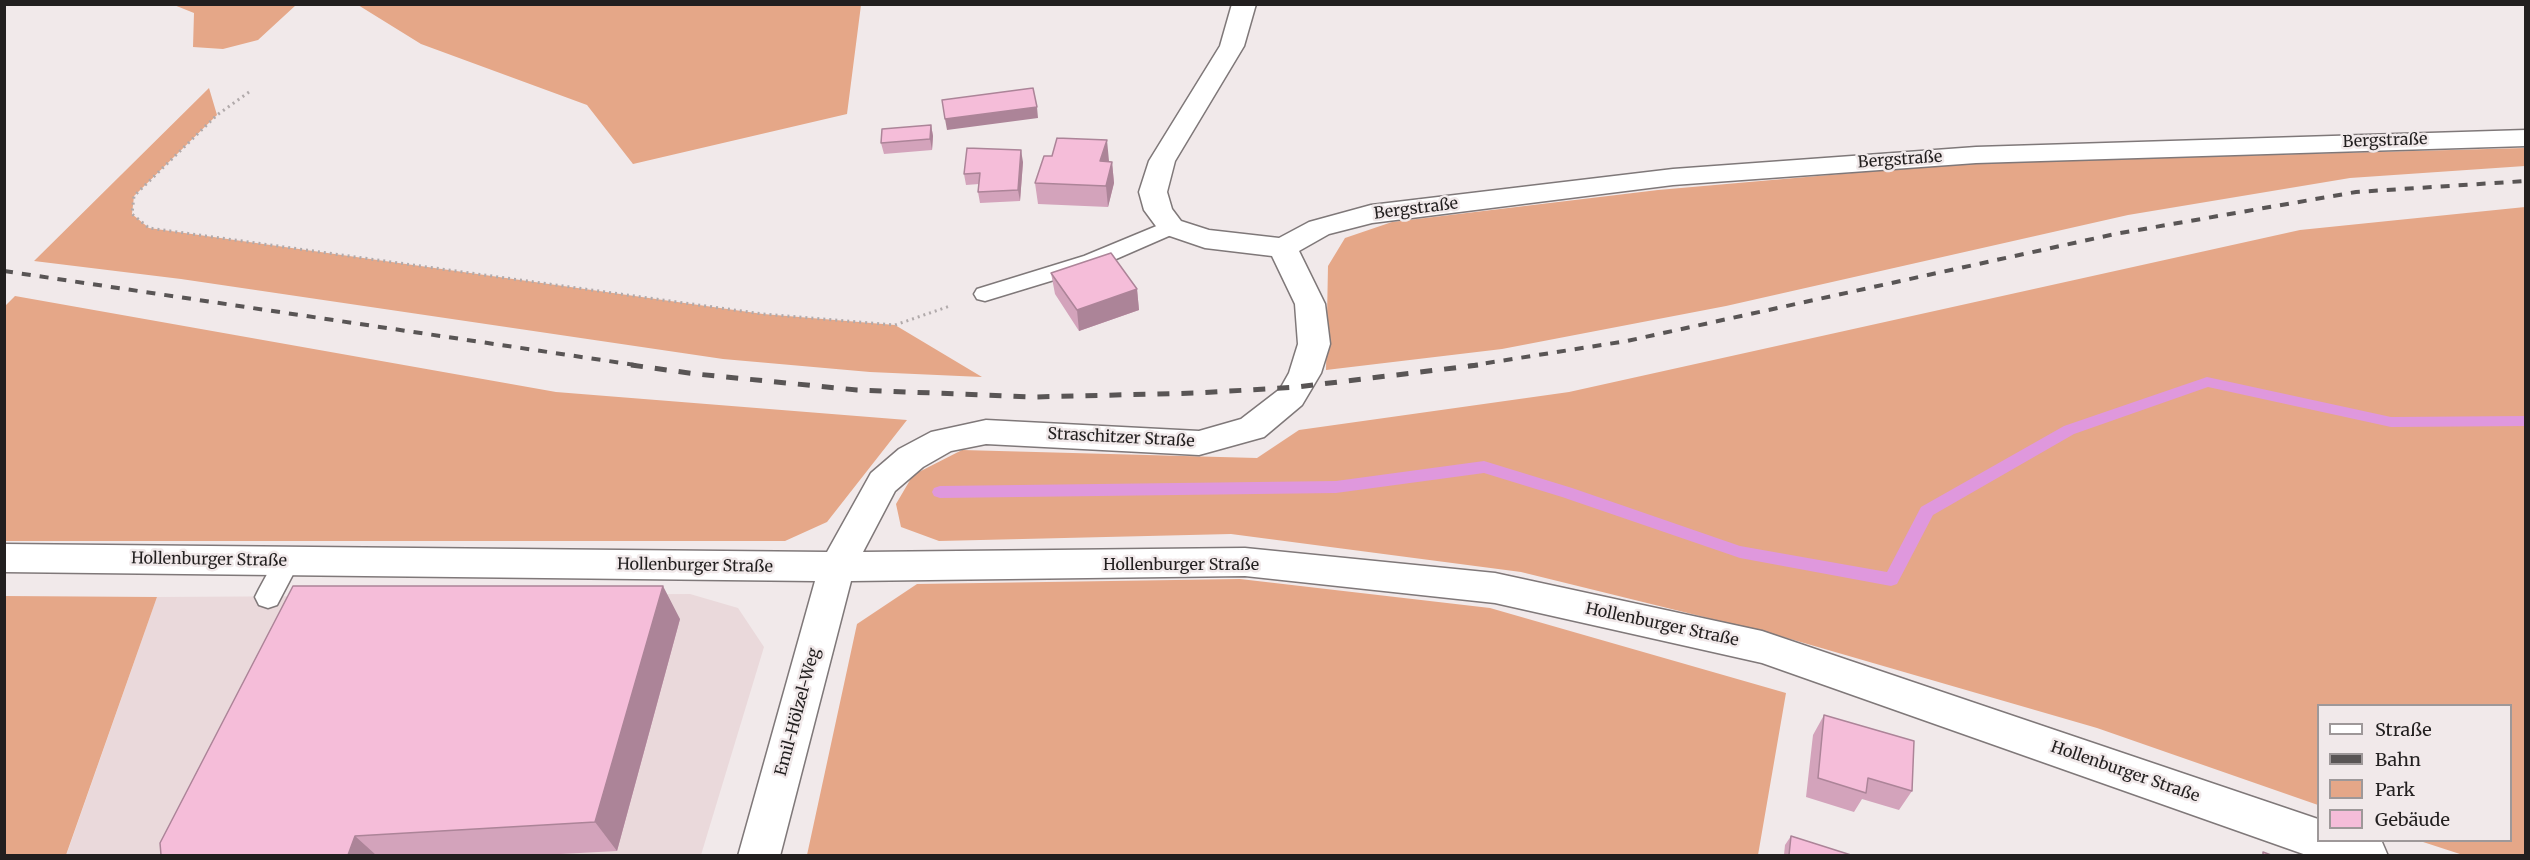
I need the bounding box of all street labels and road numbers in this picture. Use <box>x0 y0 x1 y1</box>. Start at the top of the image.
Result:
street label: Bergstraße <box>2342 130 2428 152</box>
street label: Bergstraße <box>1857 147 1943 173</box>
street label: Bergstraße <box>1373 194 1459 224</box>
street label: Straschitzer Straße <box>1047 425 1195 451</box>
street label: Hollenburger Straße <box>131 549 287 571</box>
street label: Hollenburger Straße <box>617 555 773 577</box>
street label: Hollenburger Straße <box>1103 555 1259 575</box>
street label: Hollenburger Straße <box>1584 599 1740 651</box>
street label: Emil-Hölzel-Weg <box>772 646 824 778</box>
street label: Hollenburger Straße <box>2048 738 2202 806</box>

